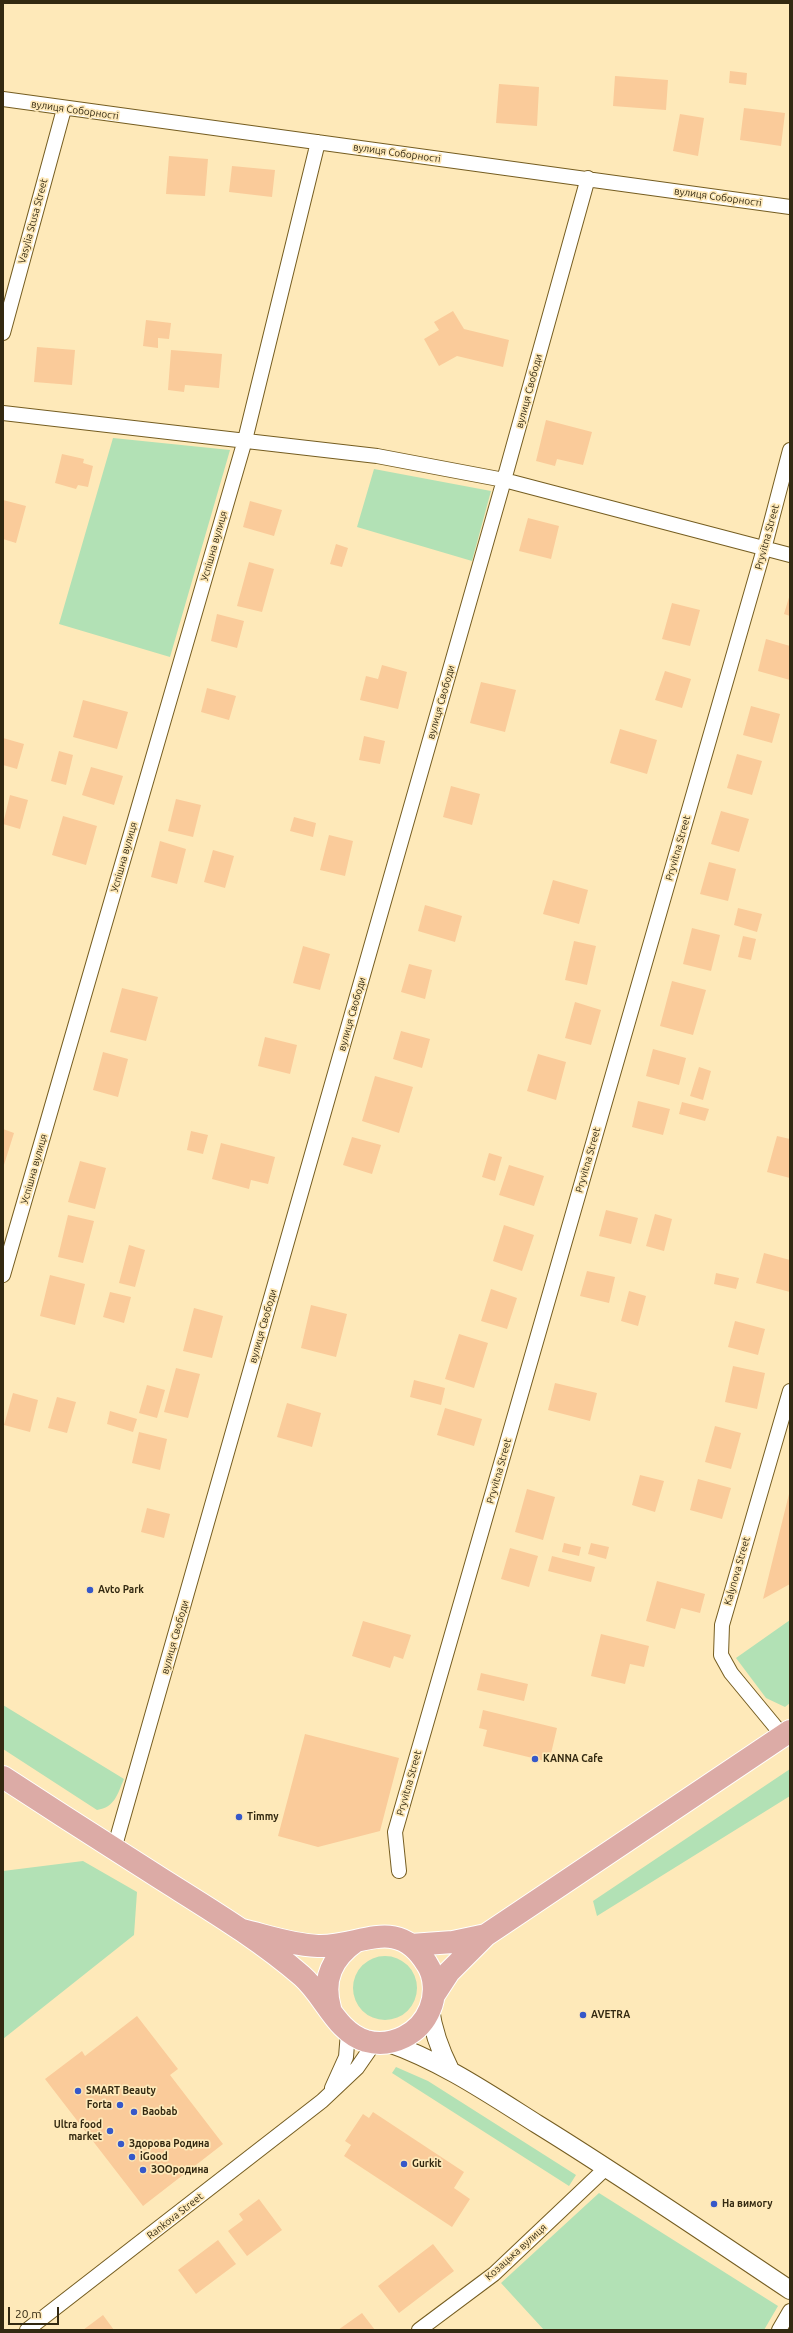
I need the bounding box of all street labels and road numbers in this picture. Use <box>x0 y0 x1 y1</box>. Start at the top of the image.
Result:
street label: вулиця Соборності <box>30 98 120 122</box>
street label: вулиця Соборності <box>352 141 442 165</box>
street label: Vasylia Stusa Street <box>16 177 50 265</box>
street label: вулиця Соборності <box>673 185 763 209</box>
street label: вулиця Свободи <box>513 353 545 429</box>
street label: Pryvitna Street <box>752 503 782 571</box>
street label: Успішна вулиця <box>198 509 230 583</box>
street label: вулиця Свободи <box>425 664 457 740</box>
street label: Pryvitna Street <box>663 814 693 882</box>
street label: Успішна вулиця <box>108 820 140 894</box>
street label: вулиця Свободи <box>336 976 368 1052</box>
street label: Pryvitna Street <box>573 1126 603 1194</box>
street label: Успішна вулиця <box>18 1132 50 1206</box>
street label: вулиця Свободи <box>247 1288 279 1364</box>
street label: Pryvitna Street <box>484 1437 514 1505</box>
street label: Kalynova Street <box>722 1536 752 1606</box>
street label: вулиця Свободи <box>159 1599 191 1675</box>
street label: Pryvitna Street <box>394 1749 424 1817</box>
street label: Rankova Street <box>145 2190 205 2242</box>
street label: Козацька вулиця <box>483 2221 549 2283</box>

